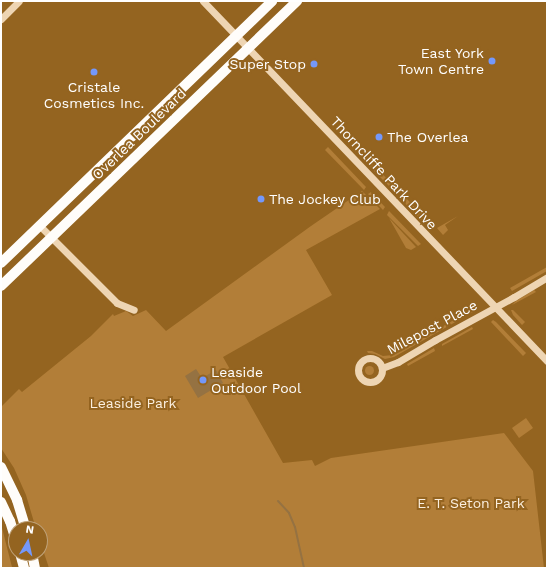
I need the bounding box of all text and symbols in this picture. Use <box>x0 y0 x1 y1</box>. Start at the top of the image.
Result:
place label: East York Town Centre <box>398 45 484 78</box>
place label: Super Stop <box>229 56 306 72</box>
marker: East York Town Centre <box>487 56 497 66</box>
marker: Super Stop <box>309 59 319 69</box>
marker: Cristale Cosmetics Inc. <box>89 67 99 77</box>
place label: Cristale Cosmetics Inc. <box>44 79 144 112</box>
street label: Overlea Boulevard <box>88 85 190 183</box>
street label: Thorncliffe Park Drive <box>327 113 441 233</box>
place label: The Overlea <box>387 129 469 145</box>
marker: The Overlea <box>374 132 384 142</box>
place label: The Jockey Club <box>269 191 381 207</box>
marker: The Jockey Club <box>256 194 266 204</box>
street label: Milepost Place <box>384 296 480 358</box>
place label: Leaside Outdoor Pool <box>211 364 302 396</box>
marker: Leaside Outdoor Pool <box>198 375 208 385</box>
park label: Leaside Park <box>89 395 177 411</box>
park label: E. T. Seton Park <box>417 495 525 511</box>
north arrow <box>8 521 48 561</box>
text: N <box>25 523 35 537</box>

